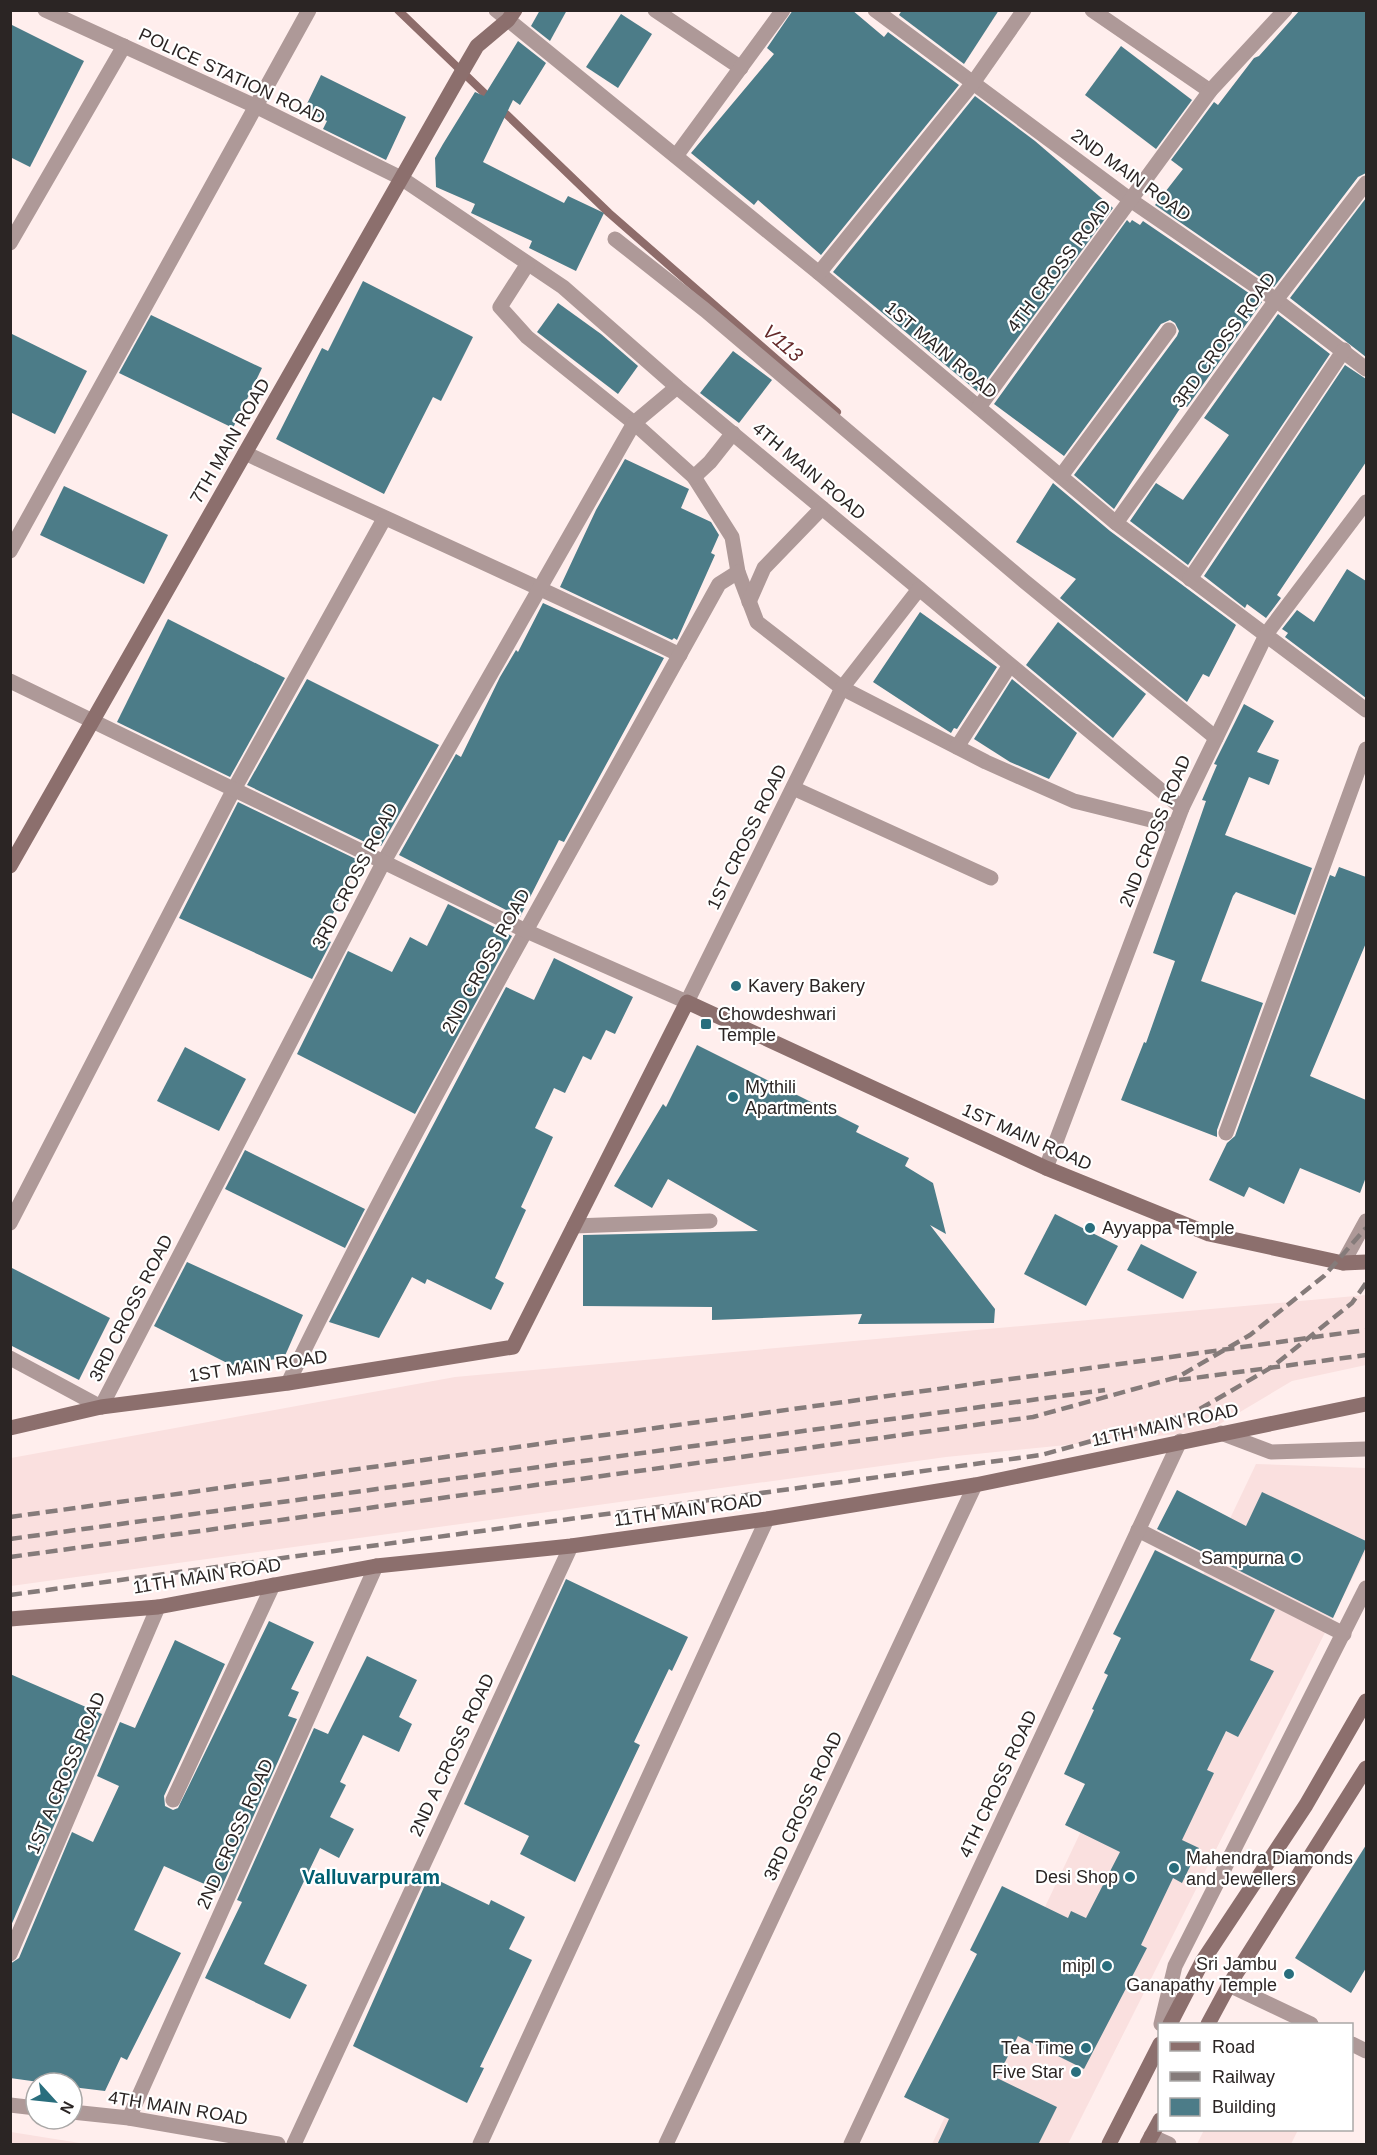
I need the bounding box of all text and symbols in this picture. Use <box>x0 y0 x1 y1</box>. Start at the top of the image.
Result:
street label: POLICE STATION ROAD <box>136 24 328 128</box>
street label: 2ND MAIN ROAD <box>1067 125 1195 225</box>
street label: 4TH CROSS ROAD <box>1003 196 1115 336</box>
street label: 3RD CROSS ROAD <box>1168 269 1280 411</box>
street label: 1ST MAIN ROAD <box>881 297 1001 403</box>
water label: V113 <box>759 320 807 366</box>
street label: 7TH MAIN ROAD <box>186 375 274 507</box>
street label: 4TH MAIN ROAD <box>749 418 869 524</box>
street label: 2ND CROSS ROAD <box>1115 752 1195 910</box>
street label: 1ST CROSS ROAD <box>703 761 791 913</box>
street label: 3RD CROSS ROAD <box>308 800 402 952</box>
street label: 2ND CROSS ROAD <box>438 885 534 1037</box>
place label: Kavery Bakery <box>748 976 865 996</box>
marker: Kavery Bakery <box>729 979 743 993</box>
place label: Chowdeshwari Temple <box>718 1004 836 1045</box>
marker: Chowdeshwari Temple <box>699 1017 713 1031</box>
place label: Mythili Apartments <box>745 1077 837 1118</box>
marker: Mythili Apartments <box>726 1090 740 1104</box>
street label: 1ST MAIN ROAD <box>959 1099 1095 1175</box>
place label: Ayyappa Temple <box>1102 1218 1234 1238</box>
marker: Ayyappa Temple <box>1083 1221 1097 1235</box>
street label: 3RD CROSS ROAD <box>85 1231 177 1385</box>
street label: 1ST MAIN ROAD <box>187 1346 329 1386</box>
street label: 11TH MAIN ROAD <box>1090 1400 1240 1450</box>
street label: 11TH MAIN ROAD <box>612 1490 764 1530</box>
place label: Sampurna <box>1201 1548 1285 1568</box>
marker: Sampurna <box>1289 1551 1303 1565</box>
street label: 11TH MAIN ROAD <box>132 1554 282 1598</box>
street label: 2ND A CROSS ROAD <box>406 1671 498 1839</box>
street label: 1ST A CROSS ROAD <box>23 1689 109 1857</box>
street label: 4TH CROSS ROAD <box>955 1707 1041 1861</box>
street label: 3RD CROSS ROAD <box>760 1728 846 1884</box>
street label: 2ND CROSS ROAD <box>193 1756 277 1912</box>
place label: Mahendra Diamonds and Jewellers <box>1186 1848 1353 1889</box>
marker: Mahendra Diamonds and Jewellers <box>1167 1861 1181 1875</box>
district label: Valluvarpuram <box>302 1866 440 1888</box>
place label: Desi Shop <box>1035 1867 1118 1887</box>
marker: Desi Shop <box>1123 1870 1137 1884</box>
place label: Sri Jambu Ganapathy Temple <box>1126 1954 1277 1995</box>
place label: mipl <box>1062 1956 1095 1976</box>
marker: mipl <box>1100 1959 1114 1973</box>
marker: Sri Jambu Ganapathy Temple <box>1282 1967 1296 1981</box>
legend <box>1158 2023 1353 2131</box>
text: Road <box>1212 2037 1255 2057</box>
place label: Tea Time <box>1001 2038 1074 2058</box>
marker: Tea Time <box>1079 2041 1093 2055</box>
place label: Five Star <box>992 2062 1064 2082</box>
marker: Five Star <box>1069 2065 1083 2079</box>
text: Railway <box>1212 2067 1275 2087</box>
north arrow <box>24 2071 84 2131</box>
street label: 4TH MAIN ROAD <box>107 2087 249 2129</box>
text: Building <box>1212 2097 1276 2117</box>
text: N <box>57 2099 77 2117</box>

